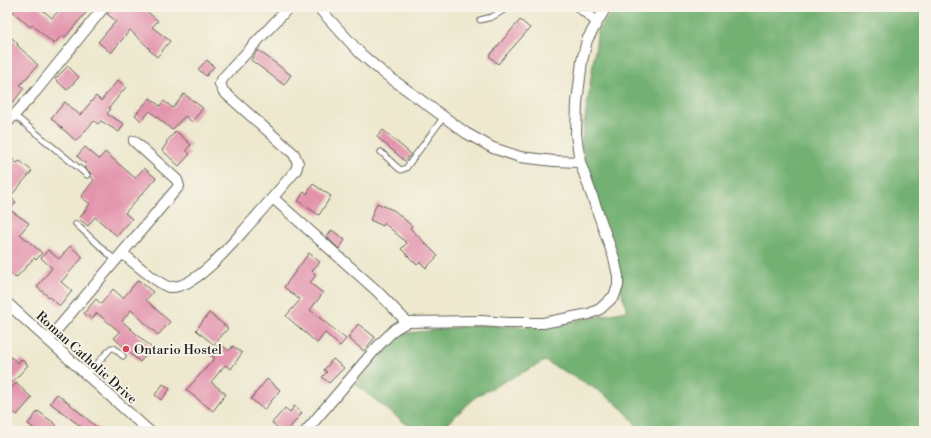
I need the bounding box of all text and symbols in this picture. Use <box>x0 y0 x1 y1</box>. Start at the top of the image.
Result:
street label: Roman Catholic Drive <box>33 308 140 408</box>
place label: Ontario Hostel <box>134 342 222 358</box>
marker: Ontario Hostel <box>121 344 131 354</box>

